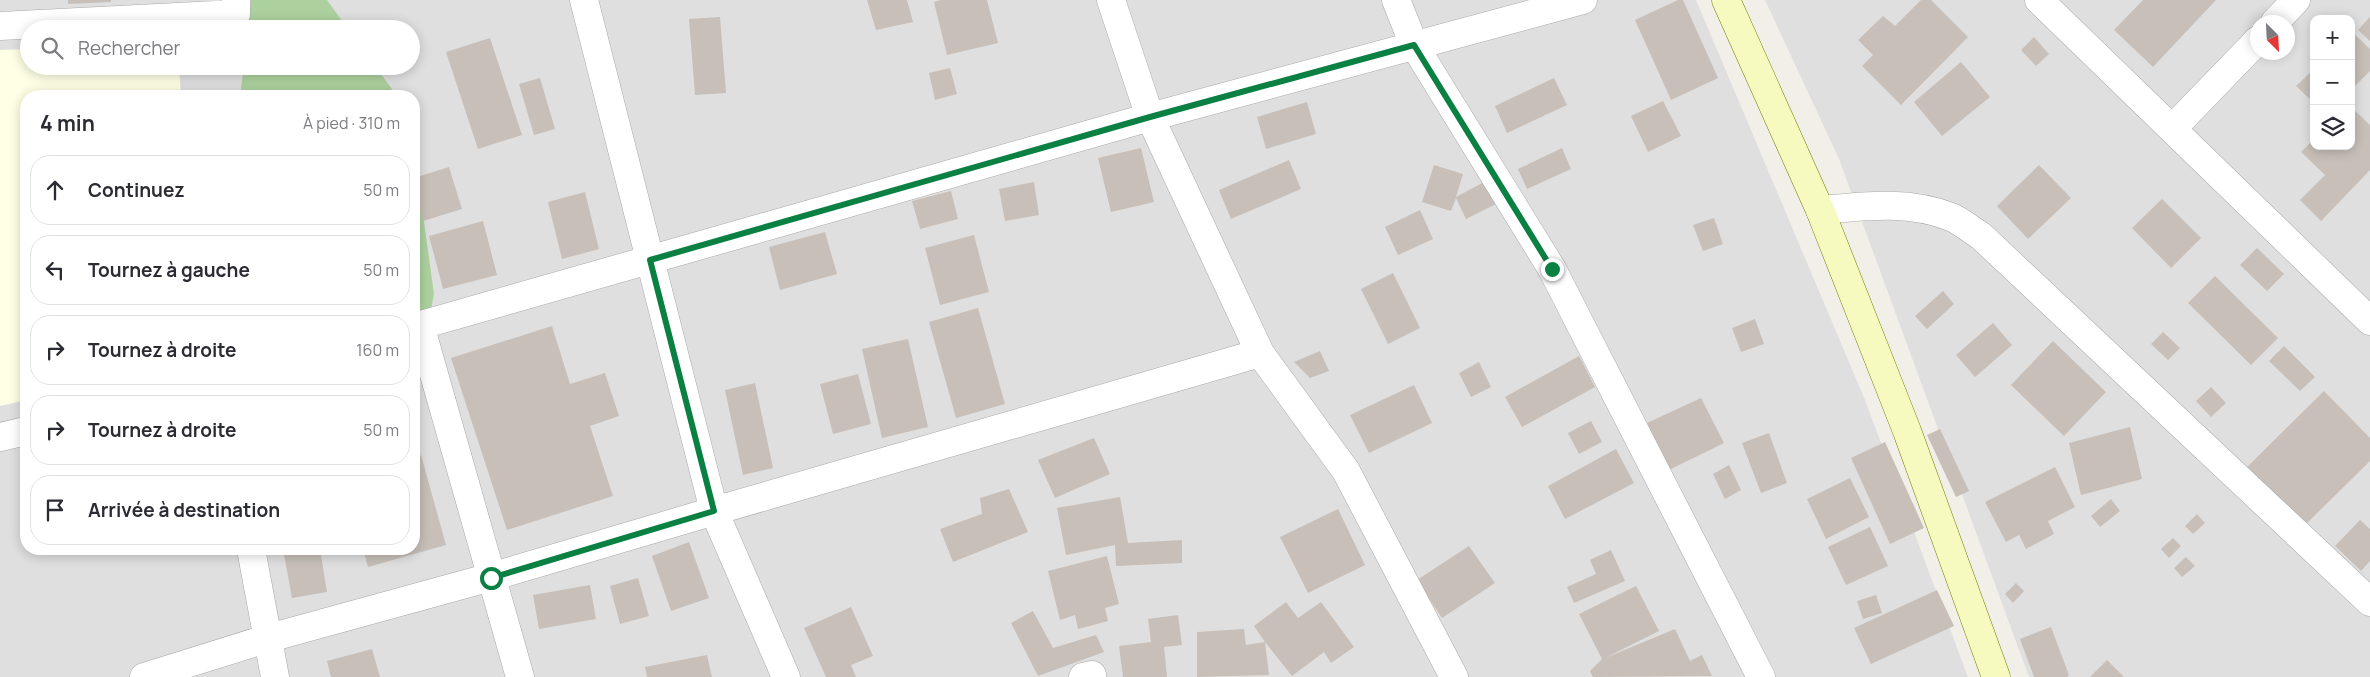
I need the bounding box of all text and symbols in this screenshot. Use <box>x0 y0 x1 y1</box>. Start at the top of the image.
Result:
north arrow <box>2250 15 2295 60</box>
map controls <box>2310 15 2355 150</box>
button: + <box>2310 15 2355 60</box>
search box <box>20 20 420 75</box>
icon: search <box>38 34 66 62</box>
text: Rechercher <box>78 35 180 61</box>
button: − <box>2310 60 2355 105</box>
button: layers <box>2310 105 2355 150</box>
text: 4 min <box>40 109 95 137</box>
text: À pied · 310 m <box>303 112 400 134</box>
icon: ahead <box>41 176 69 204</box>
text: Continuez <box>88 177 185 203</box>
text: 50 m <box>363 179 399 201</box>
icon: left <box>41 256 69 284</box>
text: Tournez à gauche <box>88 257 250 283</box>
route end <box>1541 258 1564 281</box>
text: 50 m <box>363 259 399 281</box>
icon: right <box>41 336 69 364</box>
text: Tournez à droite <box>88 337 236 363</box>
text: 160 m <box>356 339 399 361</box>
icon: right <box>41 416 69 444</box>
text: Tournez à droite <box>88 417 236 443</box>
text: 50 m <box>363 419 399 441</box>
icon: arrive <box>41 496 69 524</box>
text: Arrivée à destination <box>88 497 280 523</box>
route start <box>480 567 503 590</box>

